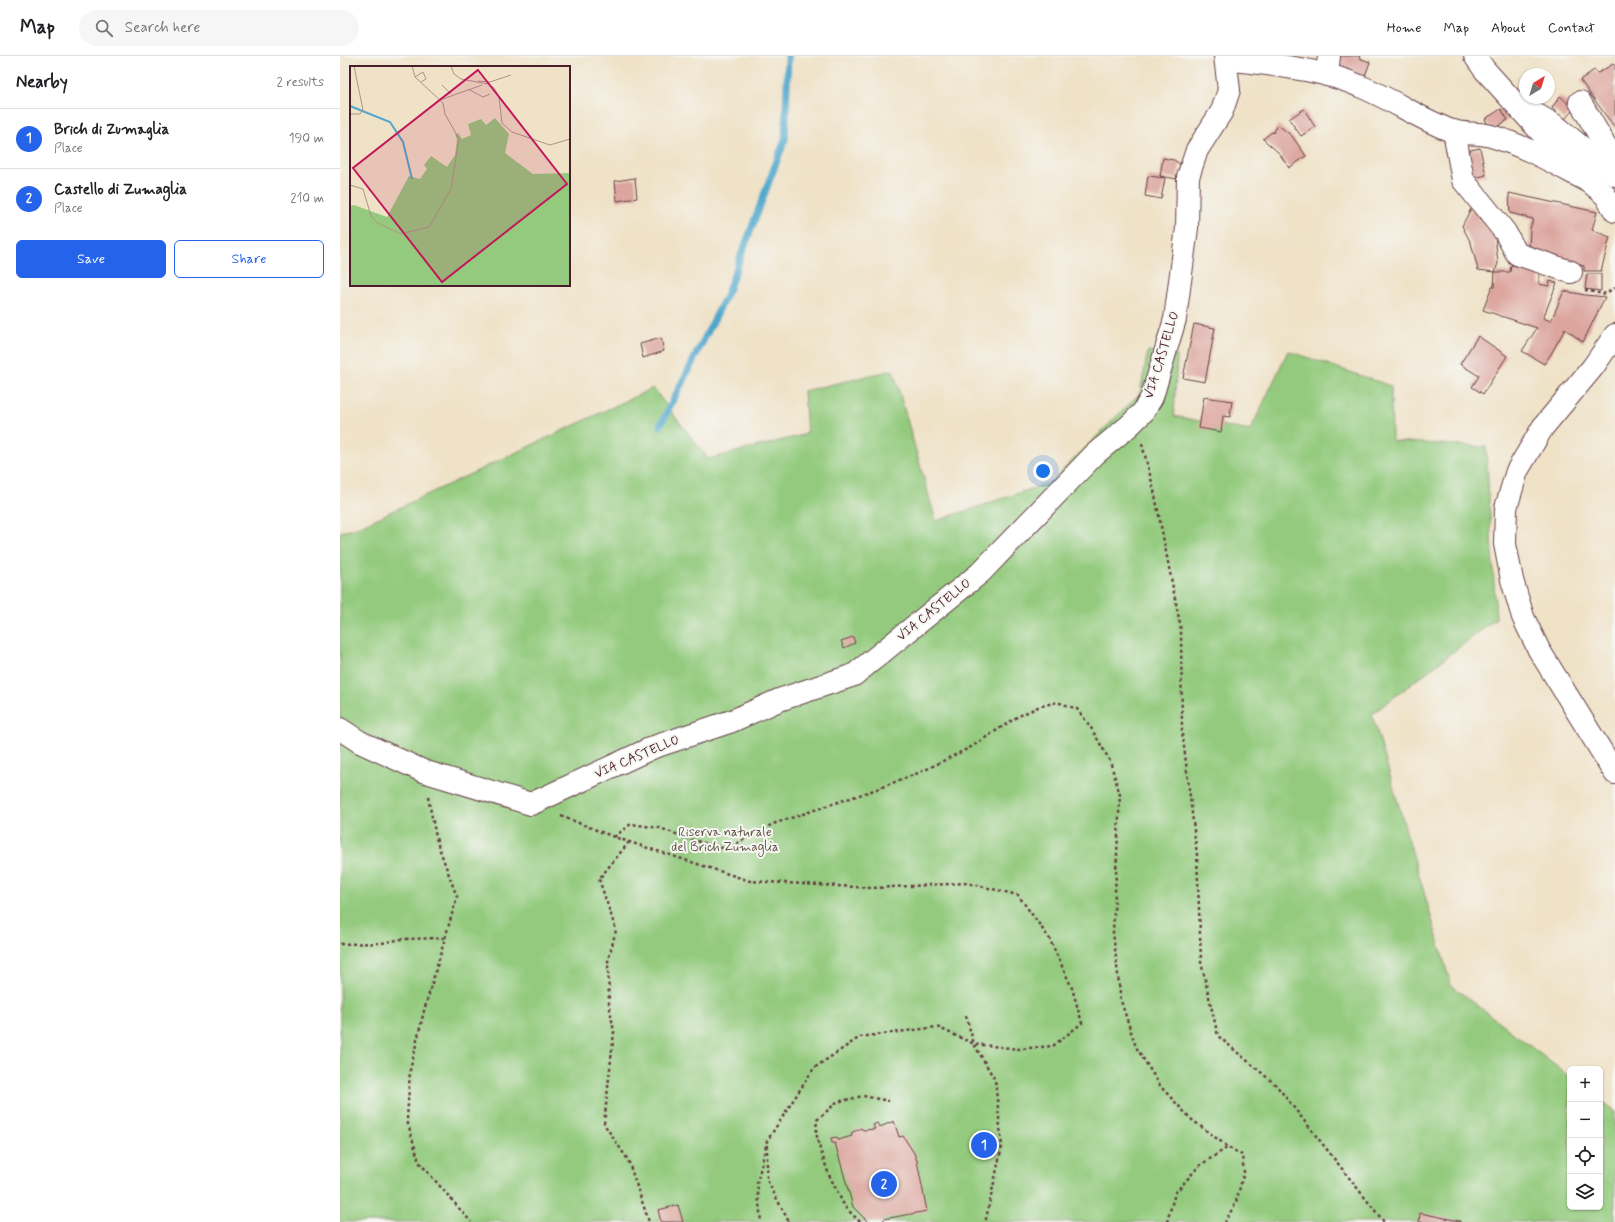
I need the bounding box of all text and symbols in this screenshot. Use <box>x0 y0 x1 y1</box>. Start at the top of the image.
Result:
search box <box>79 10 359 46</box>
text: Map <box>20 15 55 40</box>
icon: search <box>93 17 115 39</box>
text: Search here <box>125 18 200 38</box>
text: Home <box>1387 19 1421 37</box>
text: Map <box>1443 19 1469 37</box>
text: About <box>1491 19 1526 37</box>
text: Contact <box>1548 19 1595 37</box>
inset map <box>350 66 570 286</box>
north arrow <box>1519 68 1555 104</box>
text: Nearby <box>16 71 68 93</box>
text: 2 results <box>277 74 324 91</box>
text: Brich di Zumaglia <box>54 120 169 140</box>
text: 1 <box>26 130 32 147</box>
text: 190 m <box>289 130 324 147</box>
text: Place <box>54 140 83 157</box>
text: Castello di Zumaglia <box>54 180 187 200</box>
text: 2 <box>26 190 32 207</box>
text: 210 m <box>290 190 324 207</box>
text: Place <box>54 200 83 217</box>
button: Save <box>16 240 166 278</box>
button: Share <box>174 240 324 278</box>
street label: VIA CASTELLO <box>1141 309 1183 401</box>
your location <box>1033 461 1053 481</box>
street label: VIA CASTELLO <box>893 575 975 645</box>
street label: VIA CASTELLO <box>592 731 682 783</box>
park label: Riserva naturale del Brich Zumaglia <box>671 824 779 857</box>
map controls <box>1567 1066 1603 1210</box>
button: + <box>1567 1066 1603 1102</box>
button: − <box>1567 1102 1603 1138</box>
pin: 1 <box>971 1130 997 1160</box>
button: locate <box>1567 1138 1603 1174</box>
pin: 2 <box>871 1169 897 1199</box>
button: layers <box>1567 1174 1603 1210</box>

